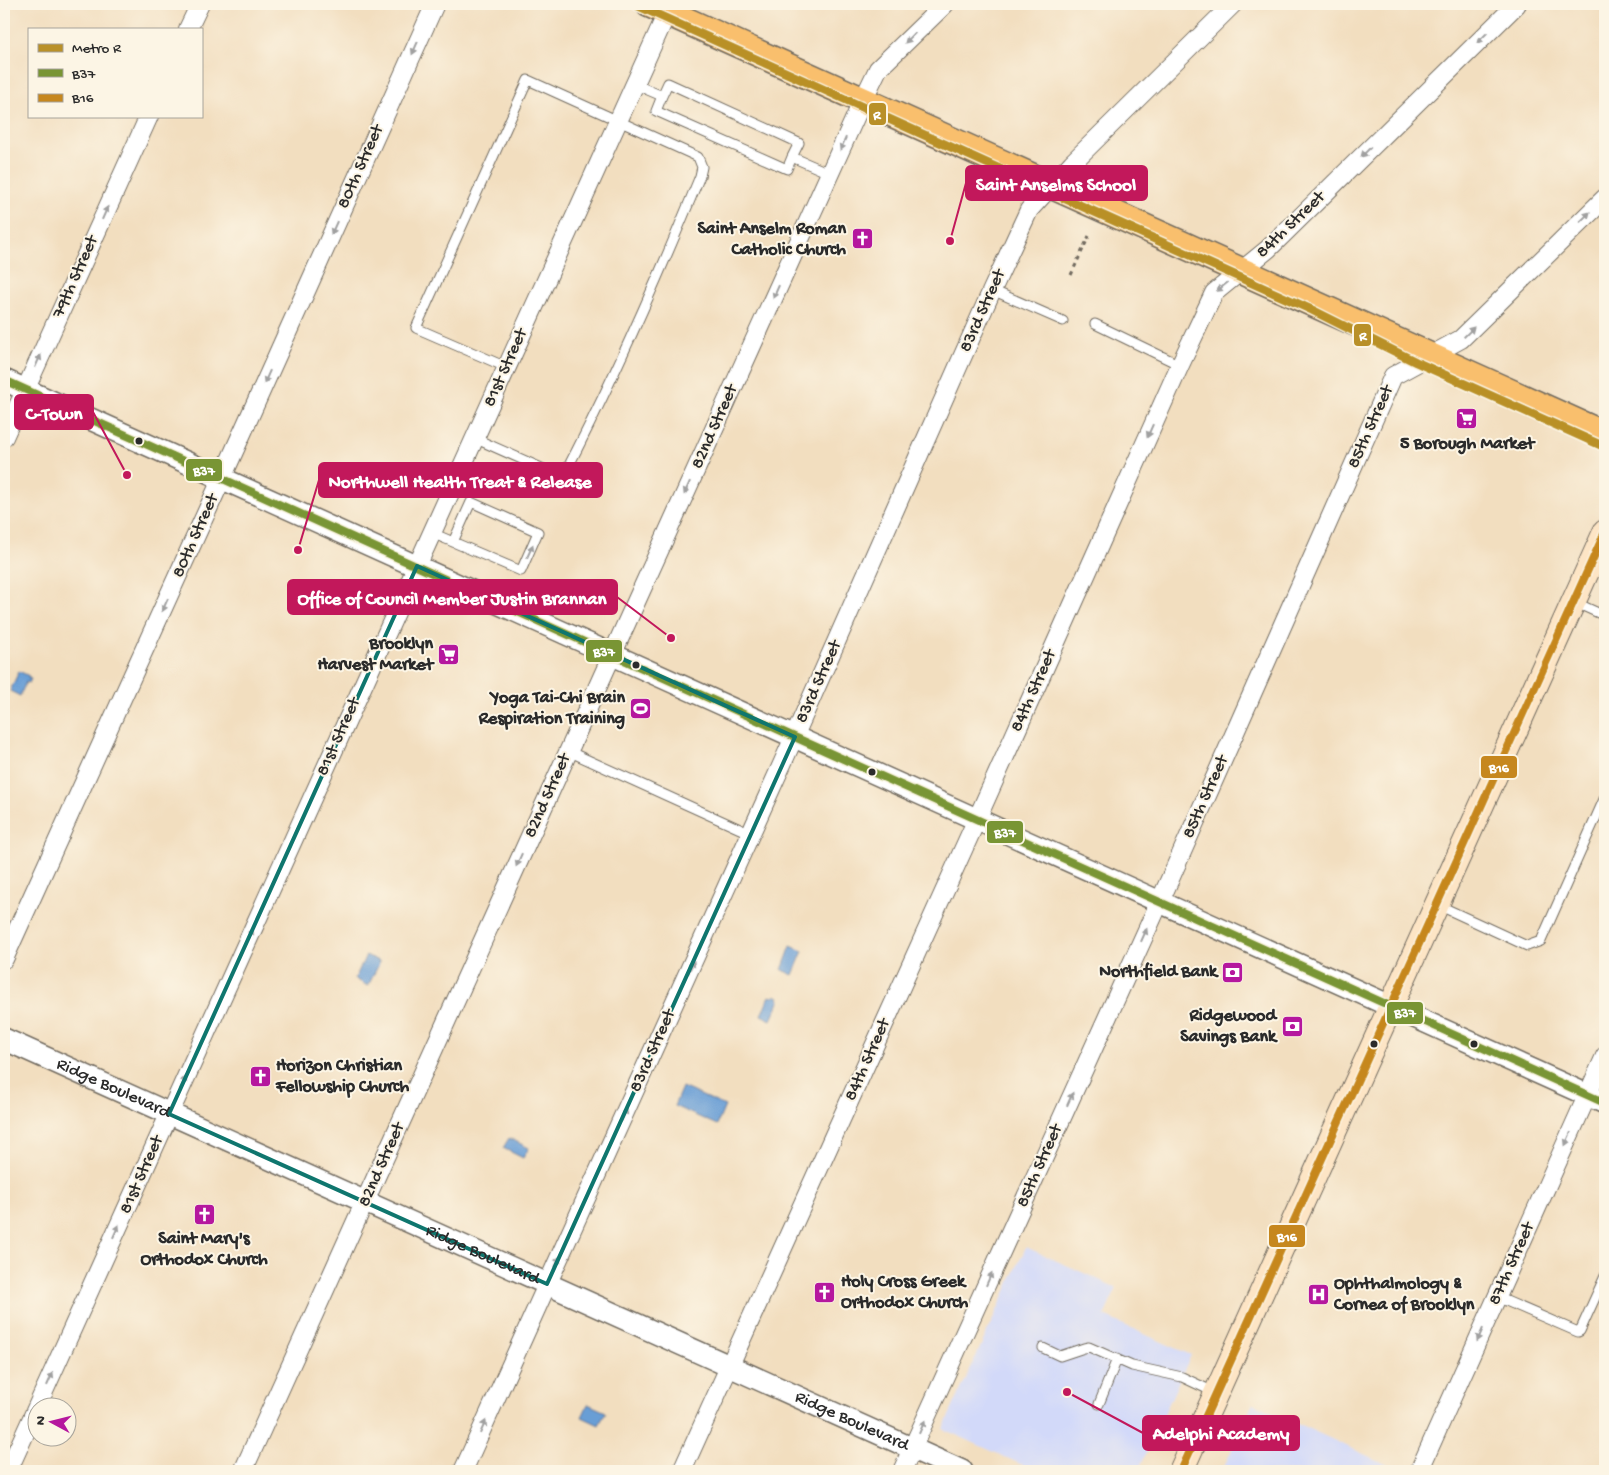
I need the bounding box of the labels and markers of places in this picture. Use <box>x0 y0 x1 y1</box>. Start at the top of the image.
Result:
callout: Saint Anselms School <box>966 166 1147 200</box>
place label: Saint Anselm Roman Catholic Church <box>697 219 846 261</box>
church icon: Saint Anselm Roman Catholic Church <box>850 227 874 251</box>
callout: C-Town <box>15 395 93 429</box>
supermarket icon: 5 Borough Market <box>1455 407 1479 431</box>
place label: 5 Borough Market <box>1400 434 1536 455</box>
unlabelled marker <box>134 436 144 446</box>
callout: Northwell Health Treat & Release <box>319 463 602 497</box>
callout: Office of Council Member Justin Brannan <box>288 580 617 614</box>
place label: Brooklyn Harvest Market <box>317 634 435 676</box>
supermarket icon: Brooklyn Harvest Market <box>437 642 461 666</box>
unlabelled marker <box>631 660 641 670</box>
place label: Yoga Tai-Chi Brain Respiration Training <box>478 688 625 730</box>
sports icon: Yoga Tai-Chi Brain Respiration Training <box>629 696 653 720</box>
unlabelled marker <box>867 767 877 777</box>
bank icon: Northfield Bank <box>1221 960 1245 984</box>
place label: Northfield Bank <box>1099 962 1219 983</box>
place label: Ridgewood Savings Bank <box>1180 1006 1278 1048</box>
bank icon: Ridgewood Savings Bank <box>1280 1014 1304 1038</box>
unlabelled marker <box>1369 1039 1379 1049</box>
unlabelled marker <box>1469 1039 1479 1049</box>
place label: Horizon Christian Fellowship Church <box>275 1056 409 1098</box>
church icon: Horizon Christian Fellowship Church <box>248 1064 272 1088</box>
church icon: Saint Mary's Orthodox Church <box>192 1202 216 1226</box>
place label: Saint Mary's Orthodox Church <box>140 1229 268 1271</box>
place label: Holy Cross Greek Orthodox Church <box>841 1272 969 1314</box>
place label: Ophthalmology & Cornea of Brooklyn <box>1333 1274 1475 1316</box>
church icon: Holy Cross Greek Orthodox Church <box>813 1280 837 1304</box>
hospital icon: Ophthalmology & Cornea of Brooklyn <box>1306 1282 1330 1306</box>
callout: Adelphi Academy <box>1143 1416 1299 1450</box>

